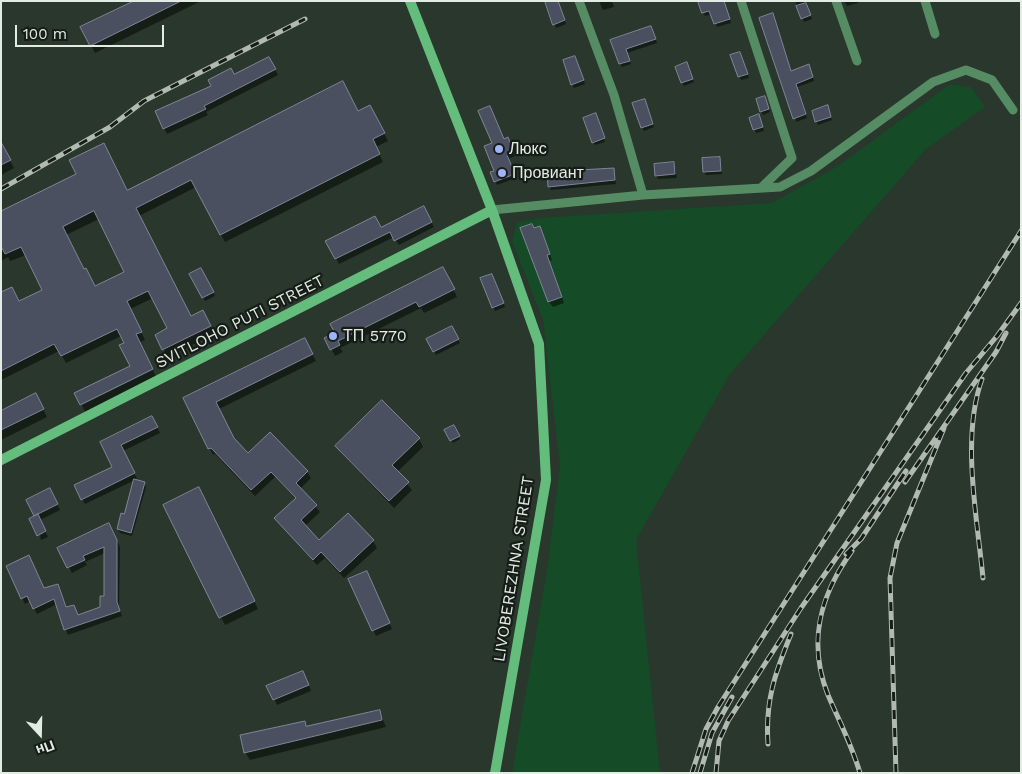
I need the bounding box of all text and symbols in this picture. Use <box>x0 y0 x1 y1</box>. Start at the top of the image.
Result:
scale bar <box>18 15 166 47</box>
text: 100 m <box>23 25 67 43</box>
place label: Люкс <box>509 139 547 159</box>
marker: Люкс <box>493 143 505 155</box>
place label: Провиант <box>512 163 584 183</box>
marker: Провиант <box>496 167 508 179</box>
street label: SVITLOHO PUTI STREET <box>153 271 327 373</box>
place label: ТП 5770 <box>343 326 407 346</box>
marker: ТП 5770 <box>327 330 339 342</box>
street label: LIVOBEREZHNA STREET <box>490 475 538 663</box>
north arrow <box>15 709 65 759</box>
text: Пн <box>34 737 57 759</box>

